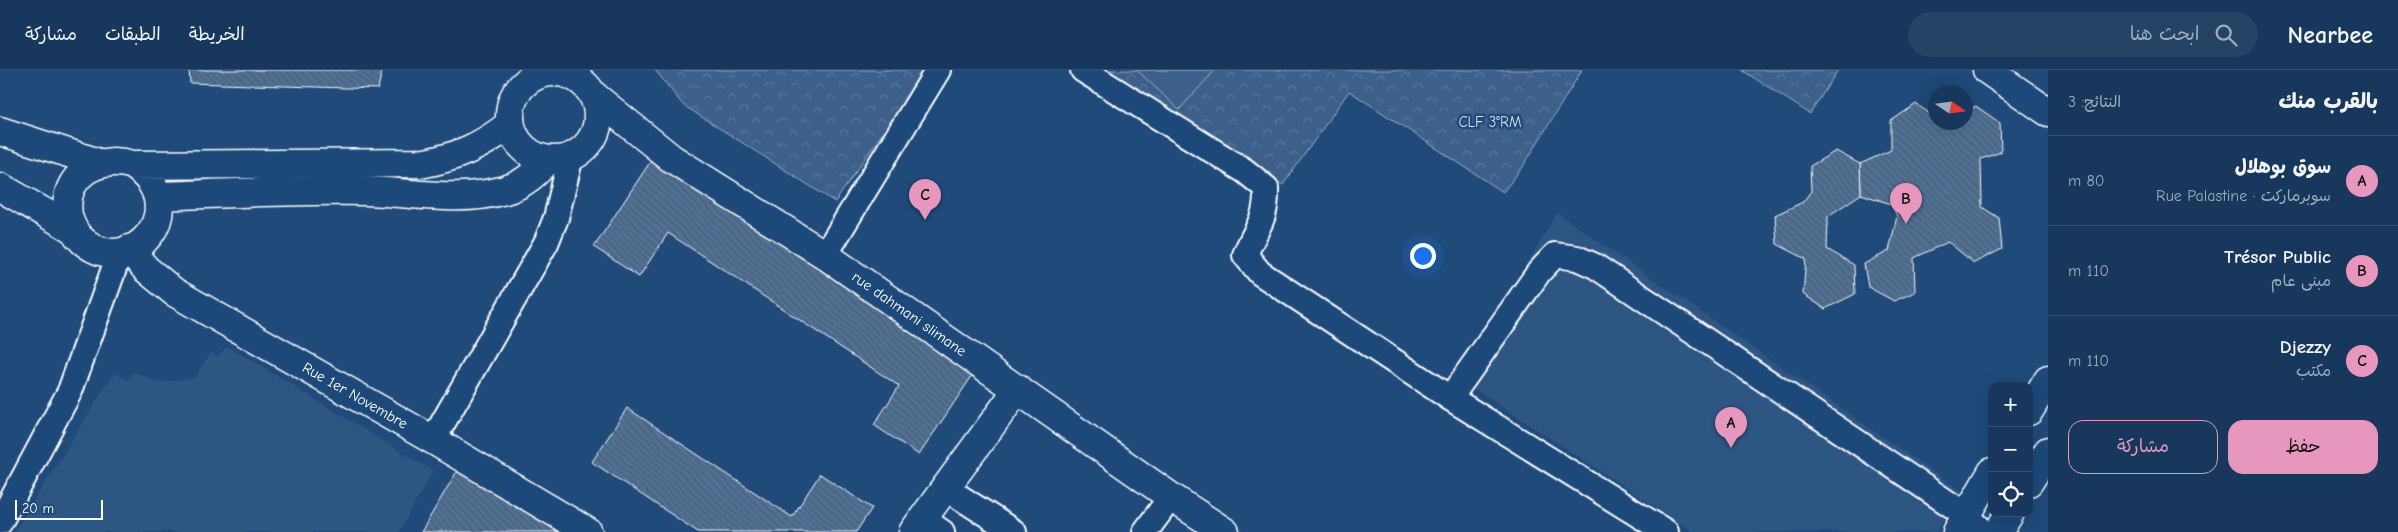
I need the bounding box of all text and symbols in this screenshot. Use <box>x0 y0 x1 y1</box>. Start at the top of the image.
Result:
search box <box>1908 12 2258 57</box>
icon: search <box>2212 21 2240 49</box>
text: Nearbee <box>2288 21 2373 49</box>
text: ابحث هنا <box>2130 23 2200 45</box>
text: مشاركة <box>25 24 77 45</box>
text: الطبقات <box>105 24 161 45</box>
text: الخريطة <box>189 24 245 45</box>
north arrow <box>1928 85 1973 130</box>
text: بالقرب منك <box>2278 89 2378 113</box>
text: النتائج: 3 <box>2068 93 2121 111</box>
park label: CLF 3°RM <box>1458 113 1522 131</box>
text: سوق بوهلال <box>2235 156 2331 178</box>
text: 80 m <box>2068 172 2105 190</box>
text: A <box>2358 172 2366 190</box>
pin: C <box>909 179 941 220</box>
pin: B <box>1890 183 1922 224</box>
text: سوبرماركت · Rue Palastine <box>2156 187 2331 205</box>
your location <box>1410 243 1436 269</box>
text: Trésor Public <box>2224 246 2331 268</box>
text: 110 m <box>2068 262 2109 280</box>
text: B <box>2357 262 2367 280</box>
street label: rue dahmani slimane <box>848 268 970 360</box>
text: مبنى عام <box>2271 272 2331 290</box>
text: Djezzy <box>2280 336 2331 358</box>
text: 110 m <box>2068 352 2109 370</box>
text: C <box>2357 352 2367 370</box>
street label: Rue 1er Novembre <box>299 358 411 433</box>
text: مكتب <box>2296 362 2331 380</box>
map controls <box>1988 382 2033 517</box>
button: + <box>1988 382 2033 427</box>
pin: A <box>1715 407 1747 448</box>
button: مشاركة <box>2068 420 2218 474</box>
button: حفظ <box>2228 420 2378 474</box>
button: − <box>1988 427 2033 472</box>
button: locate <box>1988 472 2033 517</box>
scale bar <box>15 497 102 520</box>
text: 20 m <box>22 500 54 517</box>

